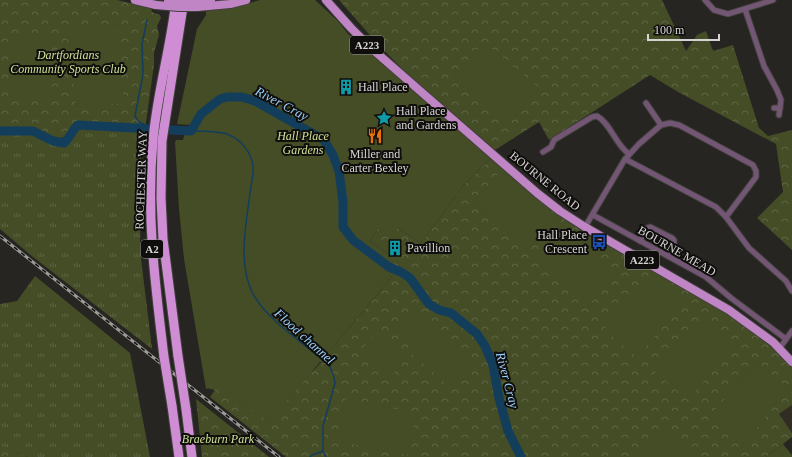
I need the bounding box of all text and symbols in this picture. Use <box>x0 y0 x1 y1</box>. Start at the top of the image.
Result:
scale bar <box>648 16 719 42</box>
text: 100 m <box>654 23 685 37</box>
road number: A223 <box>350 36 384 54</box>
park label: Dartfordians Community Sports Club <box>10 48 126 76</box>
building icon: Hall Place <box>337 78 355 96</box>
place label: Hall Place <box>358 80 408 94</box>
water label: River Cray <box>252 83 311 124</box>
place label: Hall Place and Gardens <box>396 104 457 132</box>
place icon: Hall Place and Gardens <box>375 109 393 127</box>
restaurant icon: Miller and Carter Bexley <box>366 127 384 145</box>
park label: Hall Place Gardens <box>276 129 329 157</box>
street label: ROCHESTER WAY <box>132 130 150 230</box>
place label: Miller and Carter Bexley <box>342 147 408 175</box>
street label: BOURNE ROAD <box>507 148 583 214</box>
street label: BOURNE MEAD <box>636 223 719 279</box>
place label: Hall Place Crescent <box>537 228 588 256</box>
bus stop icon: Hall Place Crescent <box>590 233 608 251</box>
building icon: Pavillion <box>386 239 404 257</box>
road number: A2 <box>141 240 163 258</box>
place label: Pavillion <box>407 241 450 255</box>
road number: A223 <box>625 251 659 269</box>
water label: Flood channel <box>271 305 338 367</box>
water label: River Cray <box>493 349 522 410</box>
park label: Braeburn Park <box>182 432 255 446</box>

